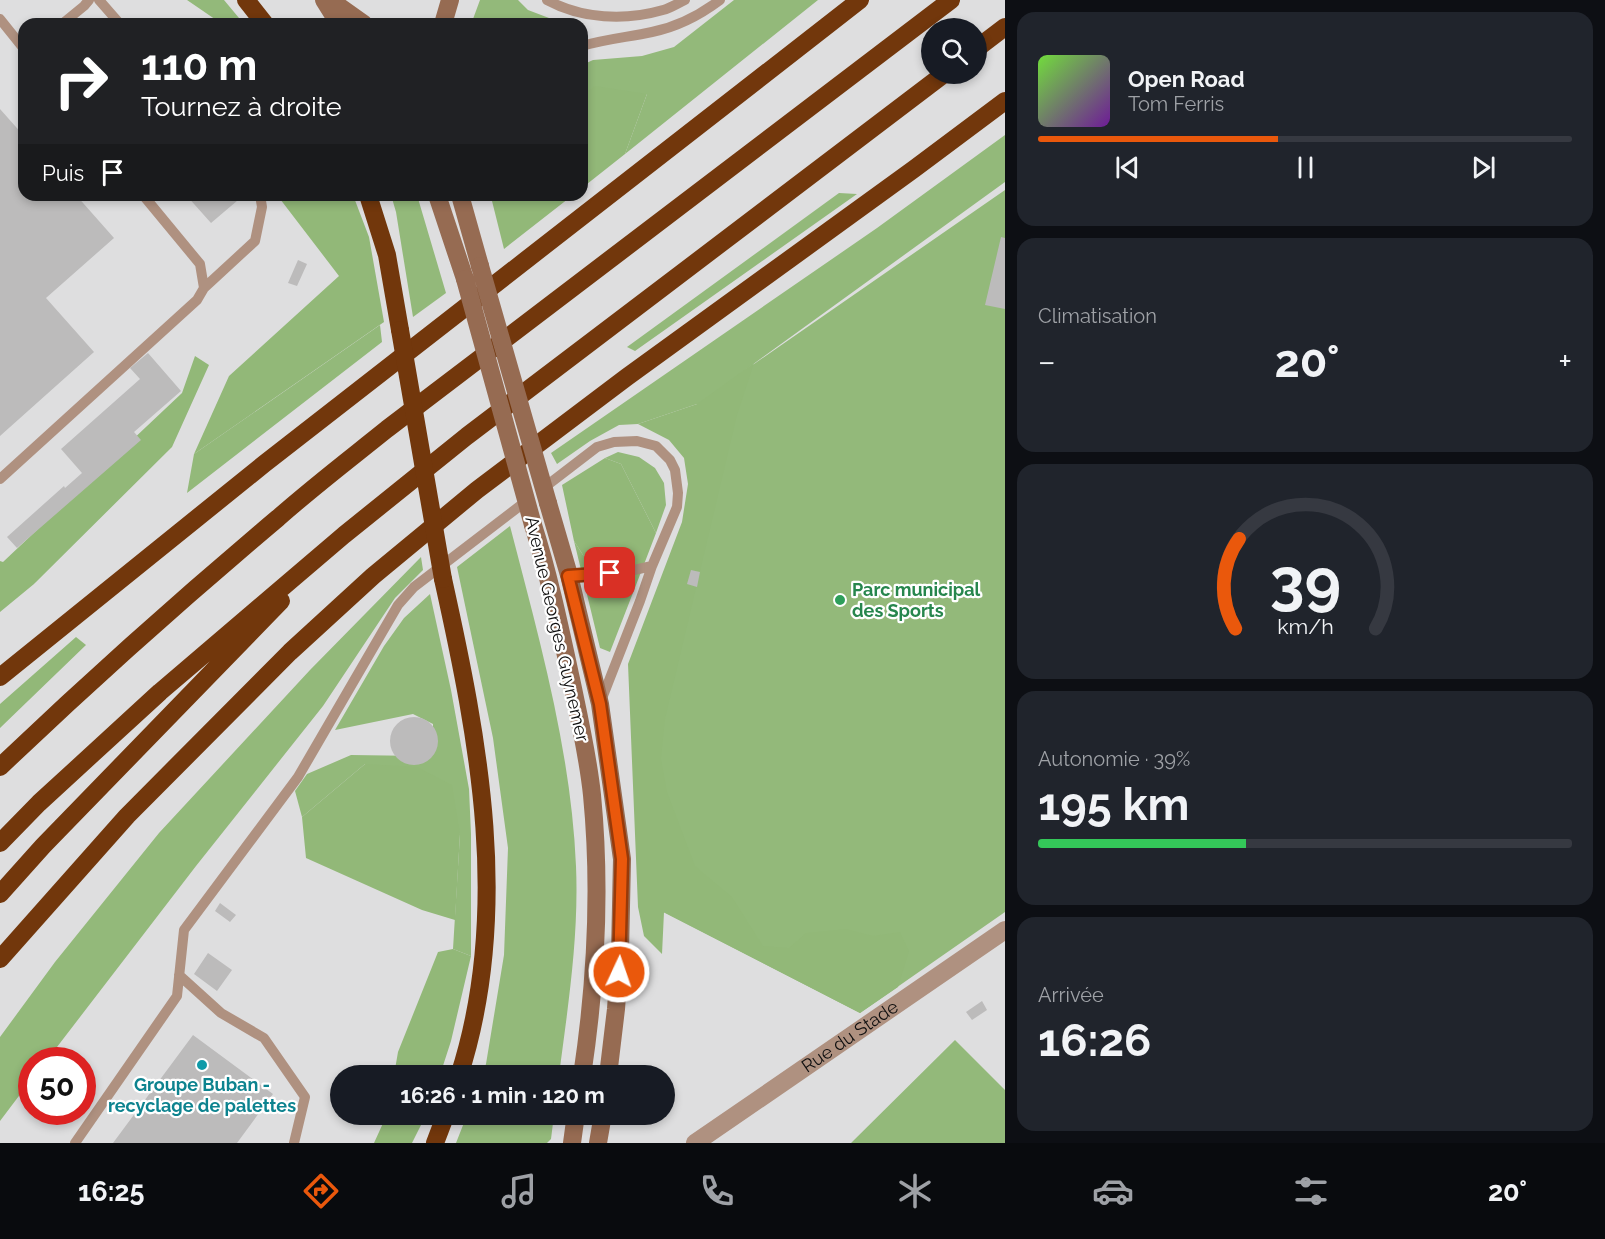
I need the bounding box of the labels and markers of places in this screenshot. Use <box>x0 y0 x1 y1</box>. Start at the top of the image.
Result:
pin <box>584 547 635 598</box>
place label: Parc municipal des Sports <box>852 579 981 621</box>
marker: Parc municipal des Sports <box>833 593 847 607</box>
marker: Groupe Buban - recyclage de palettes <box>195 1058 209 1072</box>
place label: Groupe Buban - recyclage de palettes <box>108 1074 296 1116</box>

